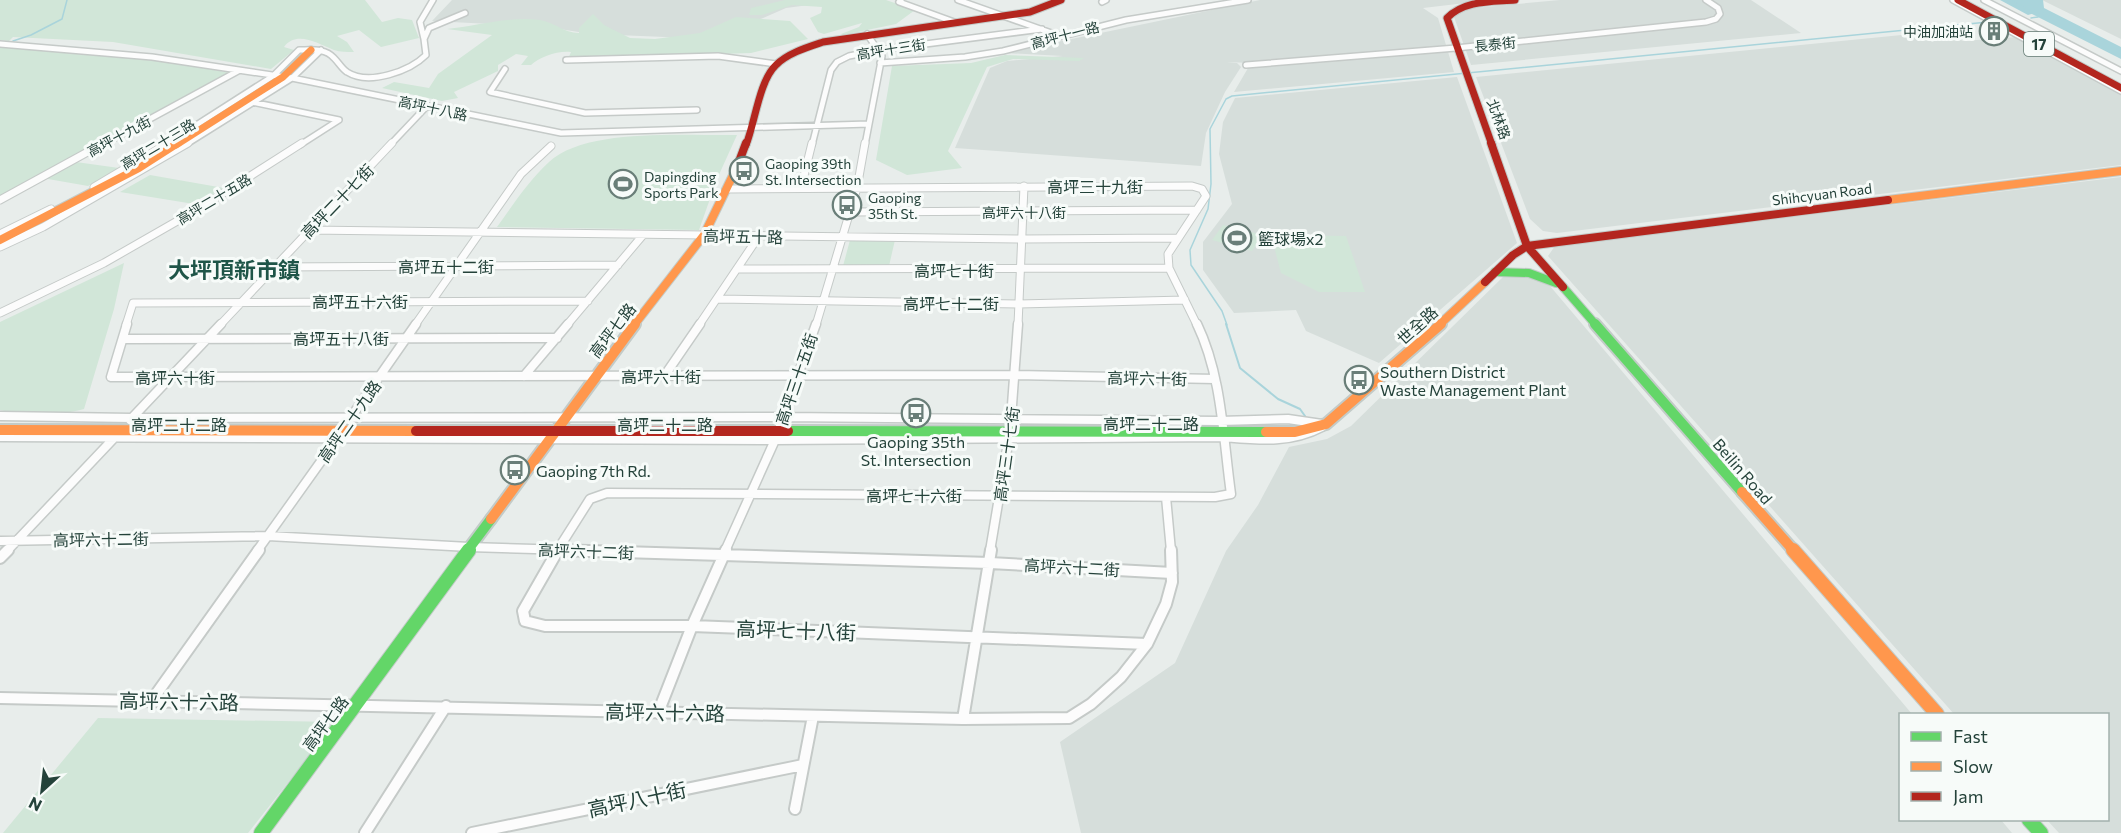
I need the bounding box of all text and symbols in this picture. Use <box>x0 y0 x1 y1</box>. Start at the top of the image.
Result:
building icon: 中油加油站 <box>1978 15 2010 47</box>
street label: 高坪十一路 <box>1029 18 1101 52</box>
place label: 中油加油站 <box>1903 23 1973 40</box>
road number: 17 <box>2024 32 2054 56</box>
street label: 長泰街 <box>1473 33 1517 55</box>
street label: 高坪十三街 <box>855 35 927 63</box>
street label: 高坪十八路 <box>397 92 469 124</box>
street label: 北林路 <box>1484 96 1514 142</box>
street label: 高坪十九街 <box>84 112 154 160</box>
street label: 高坪二十三路 <box>118 115 198 173</box>
bus stop icon: Gaoping 39th St. Intersection <box>728 155 760 187</box>
place label: Gaoping 39th St. Intersection <box>765 155 862 188</box>
street label: 高坪二十七街 <box>297 160 377 242</box>
sports icon: Dapingding Sports Park <box>607 168 639 200</box>
place label: Dapingding Sports Park <box>644 168 719 201</box>
street label: 高坪二十五路 <box>174 170 254 228</box>
street label: 高坪三十九街 <box>1047 177 1143 196</box>
street label: Shihcyuan Road <box>1771 179 1873 209</box>
bus stop icon: Gaoping 35th St. <box>831 189 863 221</box>
place label: Gaoping 35th St. <box>868 189 922 222</box>
street label: 高坪六十八街 <box>982 204 1066 221</box>
sports icon: 籃球場x2 <box>1221 222 1253 254</box>
street label: 高坪五十路 <box>703 226 783 246</box>
place label: 籃球場x2 <box>1258 229 1324 248</box>
district label: 大坪頂新市鎮 <box>168 256 300 283</box>
street label: 高坪五十二街 <box>398 257 494 276</box>
street label: 高坪七十街 <box>914 261 994 280</box>
street label: 高坪五十六街 <box>312 292 408 311</box>
street label: 高坪七十二街 <box>903 294 999 313</box>
street label: 高坪七路 <box>585 299 639 361</box>
street label: 世全路 <box>1393 302 1441 348</box>
street label: 高坪五十八街 <box>293 329 389 348</box>
street label: 高坪三十五街 <box>771 331 821 427</box>
place label: Southern District Waste Management Plant <box>1380 362 1567 399</box>
bus stop icon: Southern District Waste Management Plant <box>1343 364 1375 396</box>
street label: 高坪六十街 <box>621 367 701 386</box>
street label: 高坪六十街 <box>135 368 215 387</box>
street label: 高坪六十街 <box>1107 368 1187 388</box>
street label: 高坪二十九路 <box>314 376 384 466</box>
bus stop icon: Gaoping 35th St. Intersection <box>900 397 932 429</box>
street label: 高坪三十七街 <box>990 405 1022 503</box>
street label: 高坪二十二路 <box>1103 414 1199 433</box>
street label: 高坪二十二路 <box>131 415 227 434</box>
street label: 高坪二十二路 <box>617 415 713 434</box>
place label: Gaoping 35th St. Intersection <box>861 432 971 469</box>
street label: Beilin Road <box>1709 434 1777 508</box>
bus stop icon: Gaoping 7th Rd. <box>499 454 531 486</box>
place label: Gaoping 7th Rd. <box>536 461 651 480</box>
street label: 高坪七十六街 <box>866 486 962 505</box>
street label: 高坪六十二街 <box>53 529 149 549</box>
street label: 高坪六十二街 <box>538 540 634 562</box>
street label: 高坪六十二街 <box>1024 555 1120 579</box>
street label: 高坪七十八街 <box>736 616 856 644</box>
street label: 高坪六十六路 <box>119 688 239 714</box>
street label: 高坪七路 <box>298 692 352 754</box>
street label: 高坪六十六路 <box>605 699 725 725</box>
legend <box>1899 713 2109 821</box>
text: Fast <box>1953 725 1988 747</box>
text: Slow <box>1953 755 1993 777</box>
north arrow <box>12 761 72 821</box>
street label: 高坪八十街 <box>586 777 688 821</box>
text: Jam <box>1953 785 1983 807</box>
text: N <box>25 794 45 816</box>

